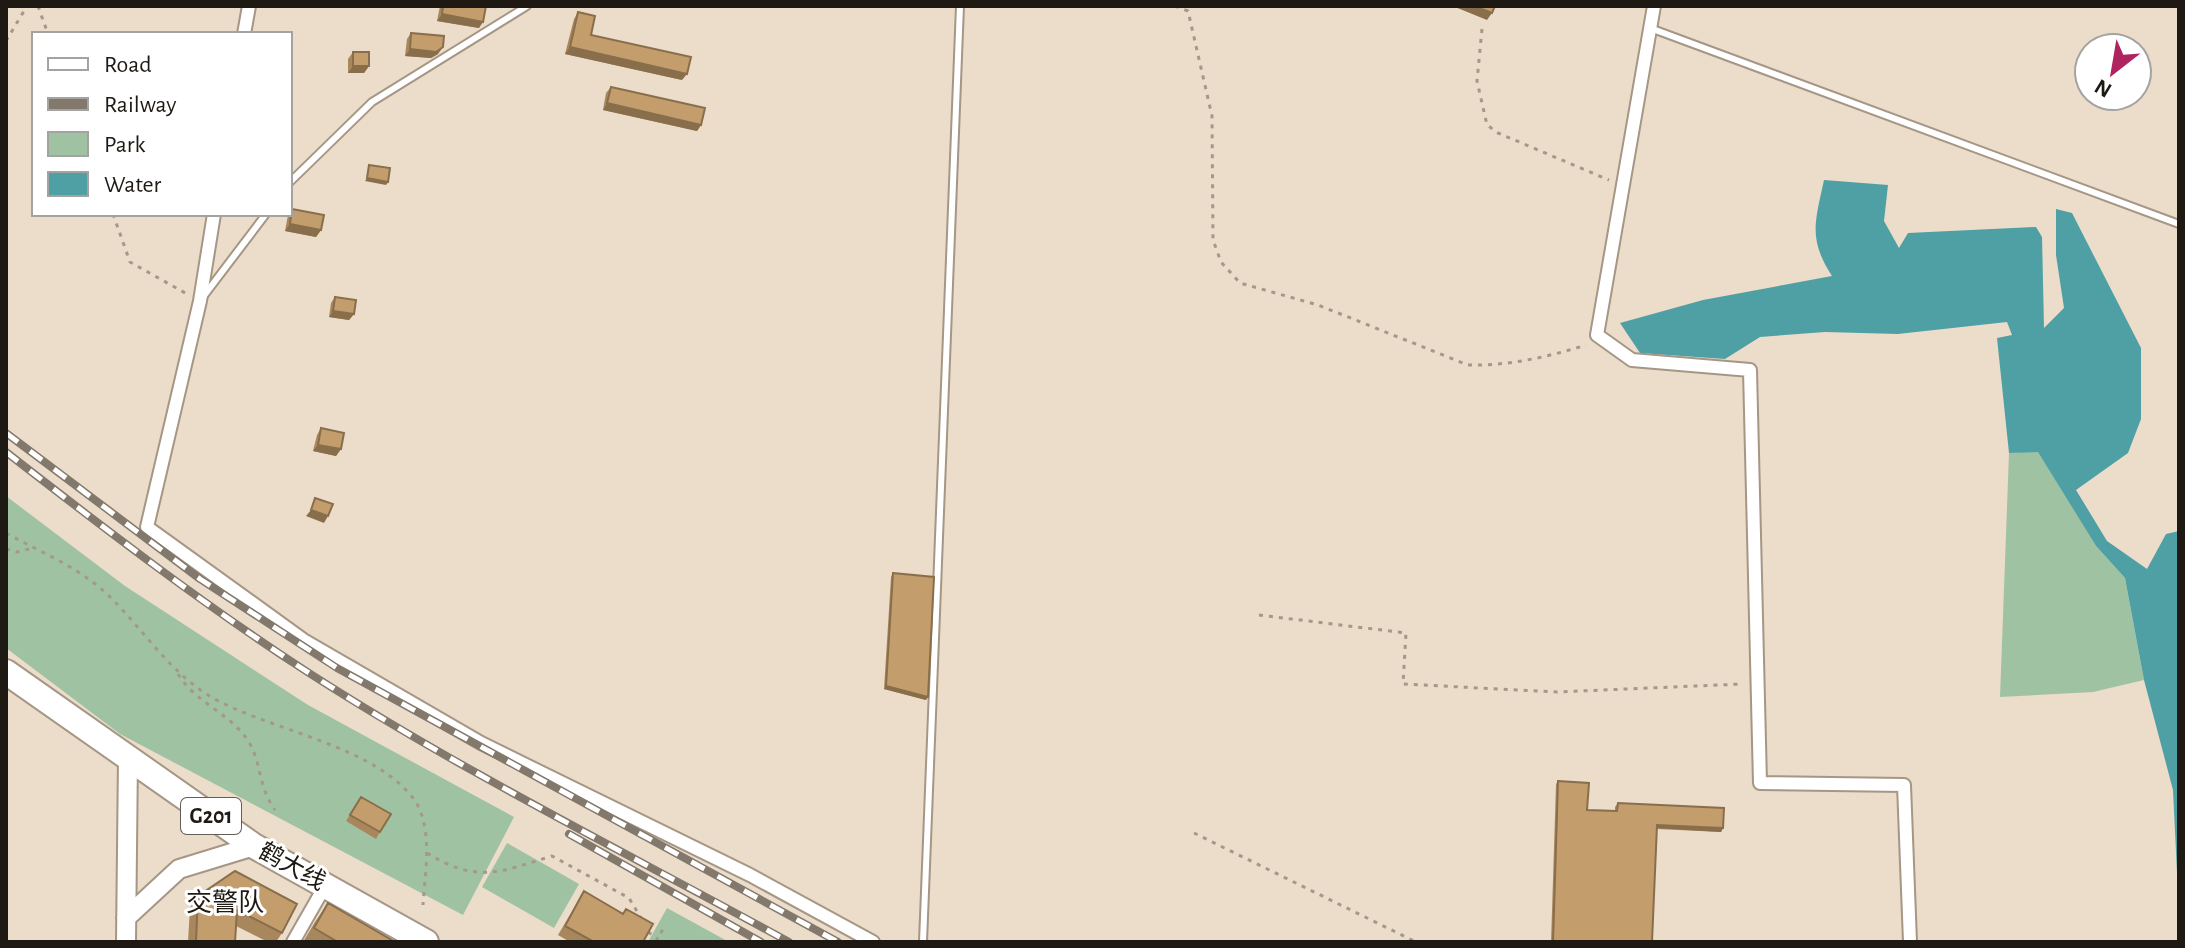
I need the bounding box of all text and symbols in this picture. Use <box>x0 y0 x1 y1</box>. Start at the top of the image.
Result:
legend <box>32 32 292 216</box>
north arrow <box>2073 32 2153 112</box>
text: Road <box>104 53 152 77</box>
text: N <box>2091 75 2115 102</box>
text: Railway <box>104 93 176 117</box>
text: Park <box>104 133 145 157</box>
text: Water <box>104 173 162 197</box>
road number: G201 <box>181 798 241 834</box>
street label: 鹤大线 <box>255 837 330 895</box>
district label: 交警队 <box>186 889 264 916</box>

